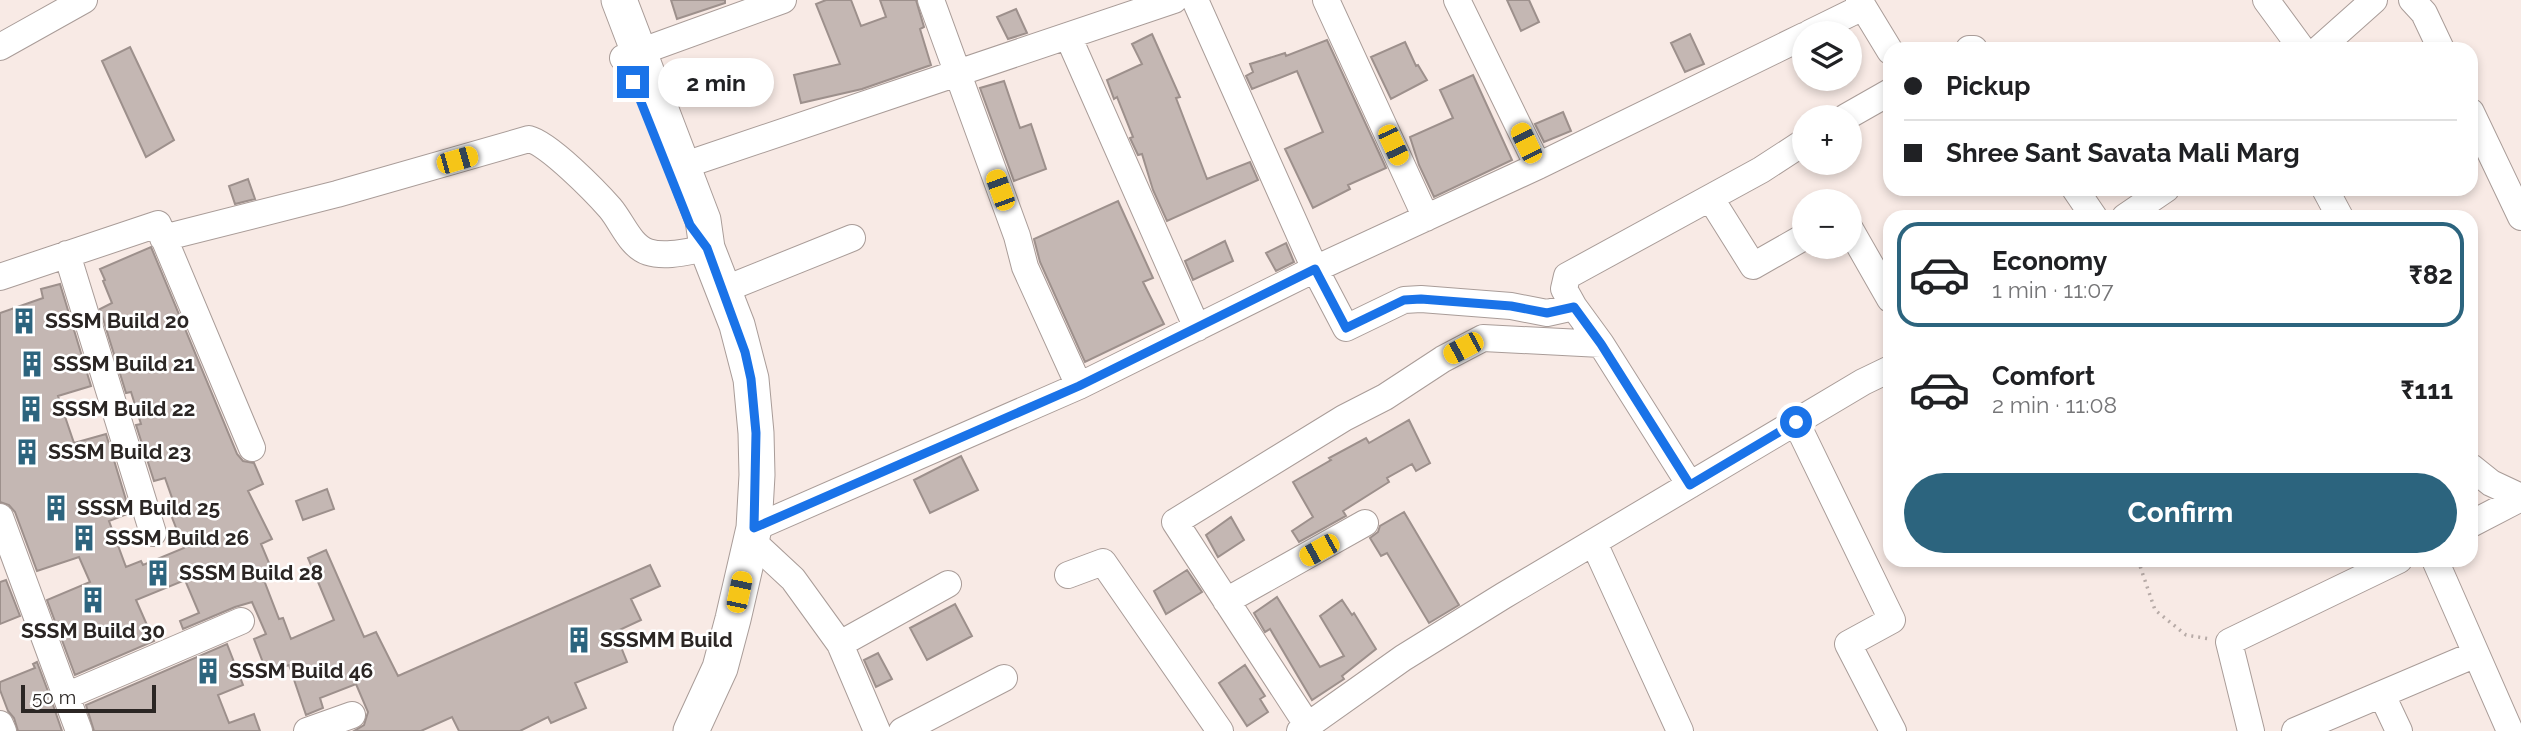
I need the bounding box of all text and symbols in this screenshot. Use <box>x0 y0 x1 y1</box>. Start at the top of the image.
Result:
map controls <box>1792 21 1862 259</box>
button: layers <box>1792 21 1862 91</box>
callout: 2 min <box>658 57 773 106</box>
route end <box>617 66 649 98</box>
text: 2 min <box>686 69 746 96</box>
text: Pickup <box>1946 71 2031 101</box>
button: + <box>1792 105 1862 175</box>
car <box>1508 120 1545 166</box>
car <box>1375 122 1412 168</box>
text: Shree Sant Savata Mali Marg <box>1946 138 2300 168</box>
car <box>434 144 481 176</box>
car <box>983 167 1018 213</box>
button: − <box>1792 189 1862 259</box>
icon: car <box>1908 243 1971 306</box>
text: Economy <box>1992 246 2107 276</box>
text: ₹82 <box>2409 260 2453 290</box>
text: 1 min · 11:07 <box>1992 276 2114 303</box>
building icon: SSSM Build 20 <box>9 306 39 336</box>
place label: SSSM Build 20 <box>45 308 189 333</box>
car <box>1440 329 1487 367</box>
building icon: SSSM Build 21 <box>17 349 47 379</box>
place label: SSSM Build 21 <box>53 351 195 376</box>
icon: car <box>1908 358 1971 421</box>
text: Comfort <box>1992 361 2095 391</box>
text: ₹111 <box>2401 375 2453 405</box>
text: 2 min · 11:08 <box>1992 391 2117 418</box>
building icon: SSSM Build 22 <box>16 394 46 424</box>
place label: SSSM Build 22 <box>52 396 195 421</box>
route start <box>1780 406 1812 438</box>
building icon: SSSM Build 23 <box>12 437 42 467</box>
place label: SSSM Build 23 <box>48 439 191 464</box>
button: Confirm <box>1904 473 2457 553</box>
building icon: SSSM Build 25 <box>41 493 71 523</box>
place label: SSSM Build 25 <box>77 495 220 520</box>
building icon: SSSM Build 26 <box>69 523 99 553</box>
place label: SSSM Build 26 <box>105 525 249 550</box>
car <box>1296 531 1343 569</box>
building icon: SSSM Build 28 <box>143 558 173 588</box>
place label: SSSM Build 28 <box>179 560 323 585</box>
car <box>725 569 754 615</box>
building icon: SSSM Build 30 <box>78 585 108 615</box>
place label: SSSM Build 30 <box>21 618 165 643</box>
building icon: SSSMM Build <box>564 625 594 655</box>
place label: SSSMM Build <box>600 627 733 652</box>
building icon: SSSM Build 46 <box>193 656 223 686</box>
place label: SSSM Build 46 <box>229 658 373 683</box>
scale bar <box>21 682 156 714</box>
text: 50 m <box>32 686 76 708</box>

